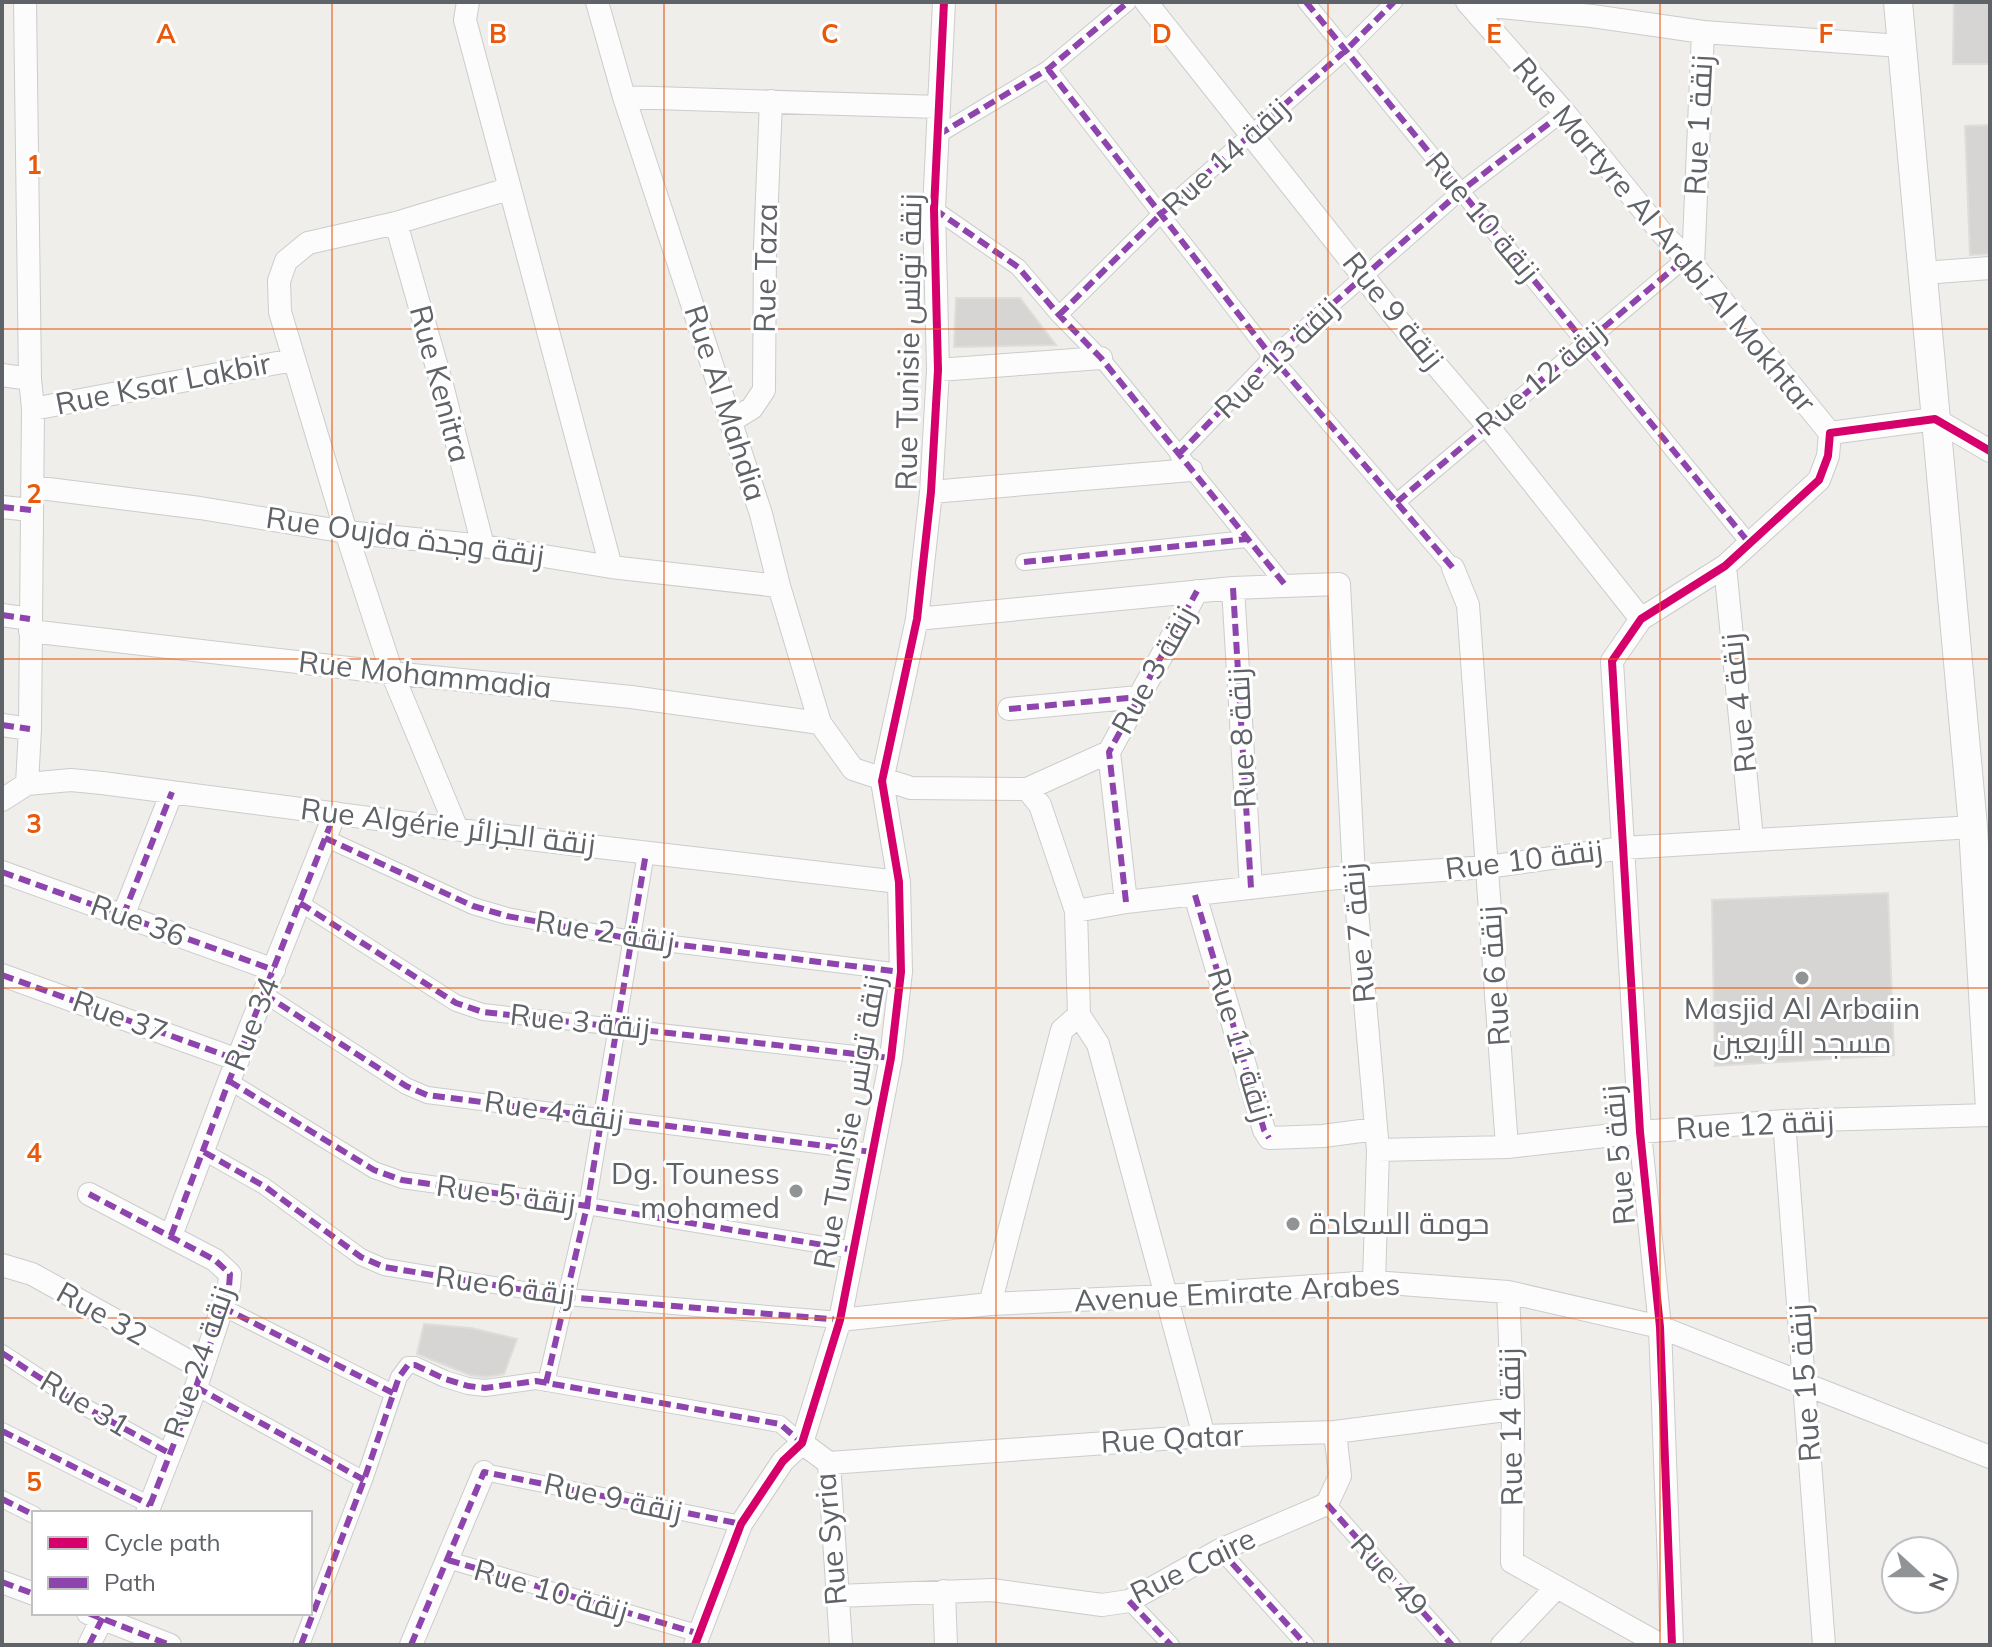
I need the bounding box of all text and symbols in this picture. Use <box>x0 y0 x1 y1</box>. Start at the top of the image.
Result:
text: A <box>156 17 176 50</box>
text: B <box>489 17 507 50</box>
text: C <box>821 17 839 50</box>
text: D <box>1152 17 1172 50</box>
text: E <box>1486 17 1502 50</box>
text: F <box>1819 17 1834 50</box>
street label: Rue Martyre Al Arabi Al Mokhtar <box>1505 49 1825 420</box>
street label: Rue 1 زنقة <box>1675 54 1721 196</box>
street label: Rue 14 زنقة <box>1154 89 1297 223</box>
street label: Rue 10 زنقة <box>1417 143 1548 289</box>
text: 1 <box>26 148 42 181</box>
street label: Rue Tunisie زنقة تونس <box>886 193 930 491</box>
street label: Rue Taza <box>745 203 785 333</box>
street label: Rue 9 زنقة <box>1335 244 1453 377</box>
street label: Rue 13 زنقة <box>1206 289 1347 426</box>
street label: Rue Al Mahdia <box>676 300 775 505</box>
street label: Rue Kenitra <box>402 301 480 467</box>
street label: Rue 12 زنقة <box>1467 313 1613 444</box>
street label: Rue Ksar Lakbir <box>52 344 274 423</box>
text: 2 <box>26 477 42 510</box>
street label: Rue Oujda زنقة وجدة <box>264 498 547 574</box>
street label: Rue 3 زنقة <box>1102 599 1204 740</box>
street label: Rue 4 زنقة <box>1712 631 1764 775</box>
street label: Rue Mohammadia <box>297 642 554 706</box>
street label: Rue 8 زنقة <box>1218 667 1264 809</box>
street label: Rue Algérie زنقة الجزائر <box>299 789 598 863</box>
text: 3 <box>26 807 42 840</box>
street label: Rue 10 زنقة <box>1443 830 1605 888</box>
street label: Rue 7 زنقة <box>1333 861 1383 1005</box>
street label: Rue 36 <box>86 885 191 955</box>
street label: Rue 2 زنقة <box>533 901 678 961</box>
street label: Rue 6 زنقة <box>1470 905 1518 1047</box>
street label: Rue 11 زنقة <box>1200 963 1282 1126</box>
marker: Masjid Al Arbaiin مسجد الأربعين <box>1793 969 1811 987</box>
street label: Rue 34 <box>215 971 287 1076</box>
street label: Rue Tunisie زنقة تونس <box>804 972 894 1272</box>
street label: Rue 37 <box>68 981 173 1051</box>
place label: Masjid Al Arbaiin مسجد الأربعين <box>1684 989 1920 1061</box>
street label: Rue 3 زنقة <box>508 995 652 1047</box>
street label: Rue 4 زنقة <box>482 1081 626 1139</box>
street label: Rue 5 زنقة <box>1593 1083 1643 1227</box>
street label: Rue 12 زنقة <box>1675 1101 1835 1147</box>
text: 4 <box>26 1136 42 1169</box>
place label: Dg. Touness mohamed <box>611 1154 780 1226</box>
street label: Rue 5 زنقة <box>434 1165 578 1223</box>
marker: Dg. Touness mohamed <box>787 1182 805 1200</box>
place label: حومة السعادة <box>1309 1204 1489 1242</box>
marker: حومة السعادة <box>1284 1215 1302 1233</box>
street label: Rue 6 زنقة <box>433 1256 577 1314</box>
street label: Avenue Emirate Arabes <box>1073 1264 1401 1320</box>
street label: Rue 32 <box>50 1273 155 1354</box>
street label: Rue 24 زنقة <box>154 1281 242 1443</box>
street label: Rue 15 زنقة <box>1780 1303 1828 1463</box>
street label: Rue 14 زنقة <box>1490 1347 1530 1507</box>
street label: Rue 31 <box>34 1362 137 1445</box>
street label: Rue Qatar <box>1100 1415 1244 1461</box>
street label: Rue 9 زنقة <box>541 1464 686 1530</box>
text: 5 <box>26 1465 42 1498</box>
street label: Rue Syria <box>805 1471 855 1607</box>
legend <box>32 1511 312 1615</box>
street label: Rue Caire <box>1124 1519 1261 1612</box>
street label: Rue 49 <box>1343 1525 1437 1624</box>
text: Cycle path <box>104 1527 221 1557</box>
north arrow <box>1880 1535 1960 1615</box>
street label: Rue 10 زنقة <box>470 1550 633 1630</box>
text: Path <box>104 1567 156 1597</box>
text: N <box>1923 1569 1955 1595</box>

